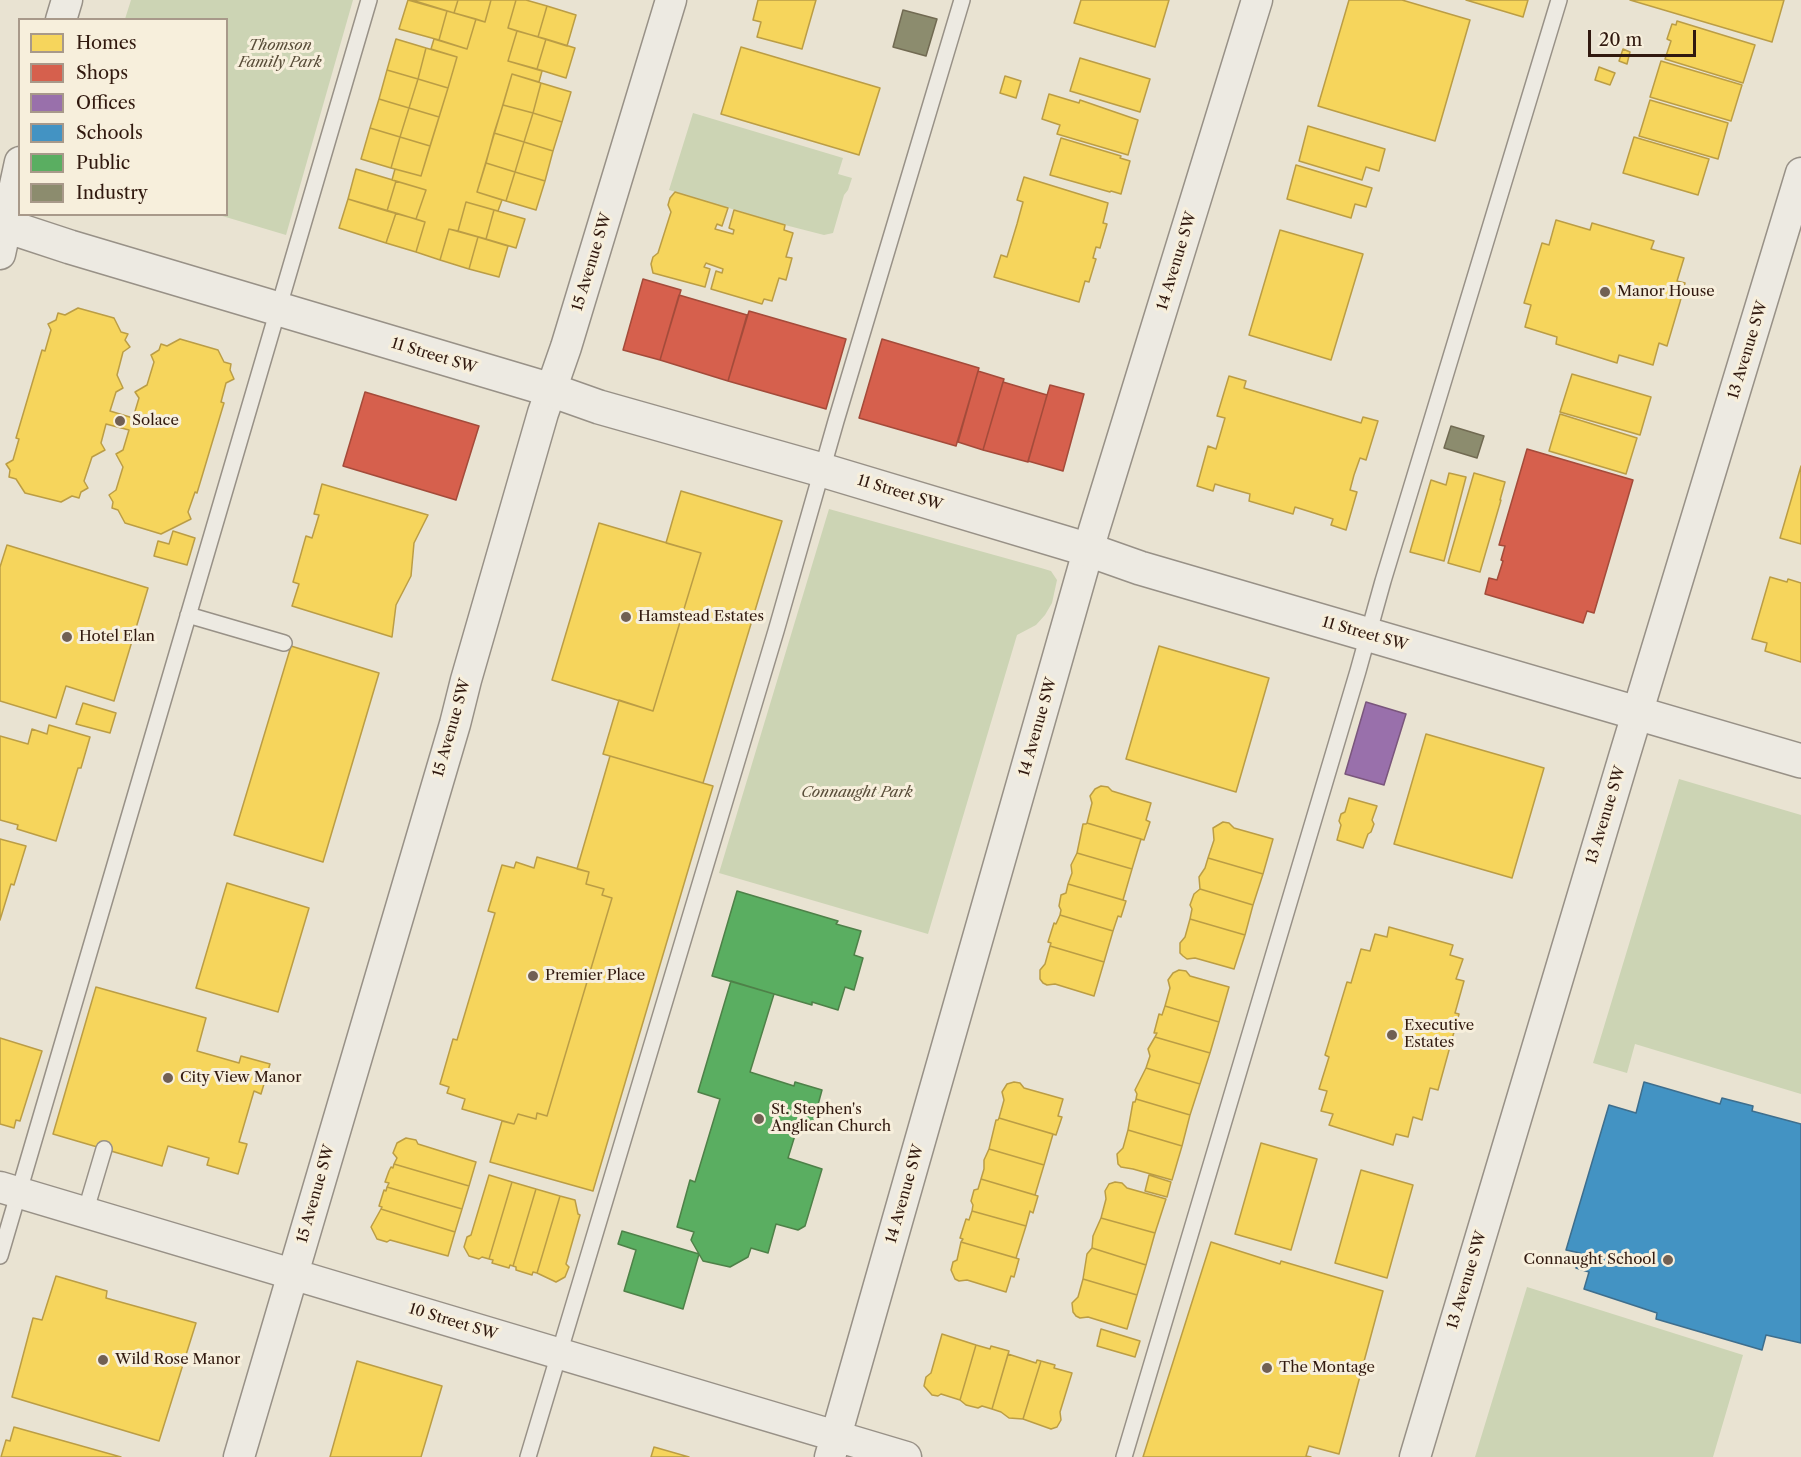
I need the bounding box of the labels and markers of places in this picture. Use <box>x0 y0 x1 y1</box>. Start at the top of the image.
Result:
place label: Manor House <box>1617 283 1715 301</box>
marker: Manor House <box>1598 285 1612 299</box>
place label: Solace <box>132 412 179 430</box>
marker: Solace <box>113 414 127 428</box>
place label: Hamstead Estates <box>638 608 764 626</box>
marker: Hamstead Estates <box>619 610 633 624</box>
place label: Hotel Elan <box>79 628 155 646</box>
marker: Hotel Elan <box>60 630 74 644</box>
place label: Premier Place <box>545 967 645 985</box>
marker: Premier Place <box>526 969 540 983</box>
place label: Executive Estates <box>1404 1017 1474 1052</box>
marker: Executive Estates <box>1385 1028 1399 1042</box>
place label: City View Manor <box>180 1069 302 1087</box>
marker: City View Manor <box>161 1071 175 1085</box>
place label: St. Stephen's Anglican Church <box>771 1101 891 1136</box>
marker: St. Stephen's Anglican Church <box>752 1112 766 1126</box>
place label: Connaught School <box>1524 1251 1656 1269</box>
marker: Connaught School <box>1661 1253 1675 1267</box>
place label: Wild Rose Manor <box>115 1351 240 1369</box>
marker: Wild Rose Manor <box>96 1353 110 1367</box>
place label: The Montage <box>1279 1359 1375 1377</box>
marker: The Montage <box>1260 1361 1274 1375</box>

